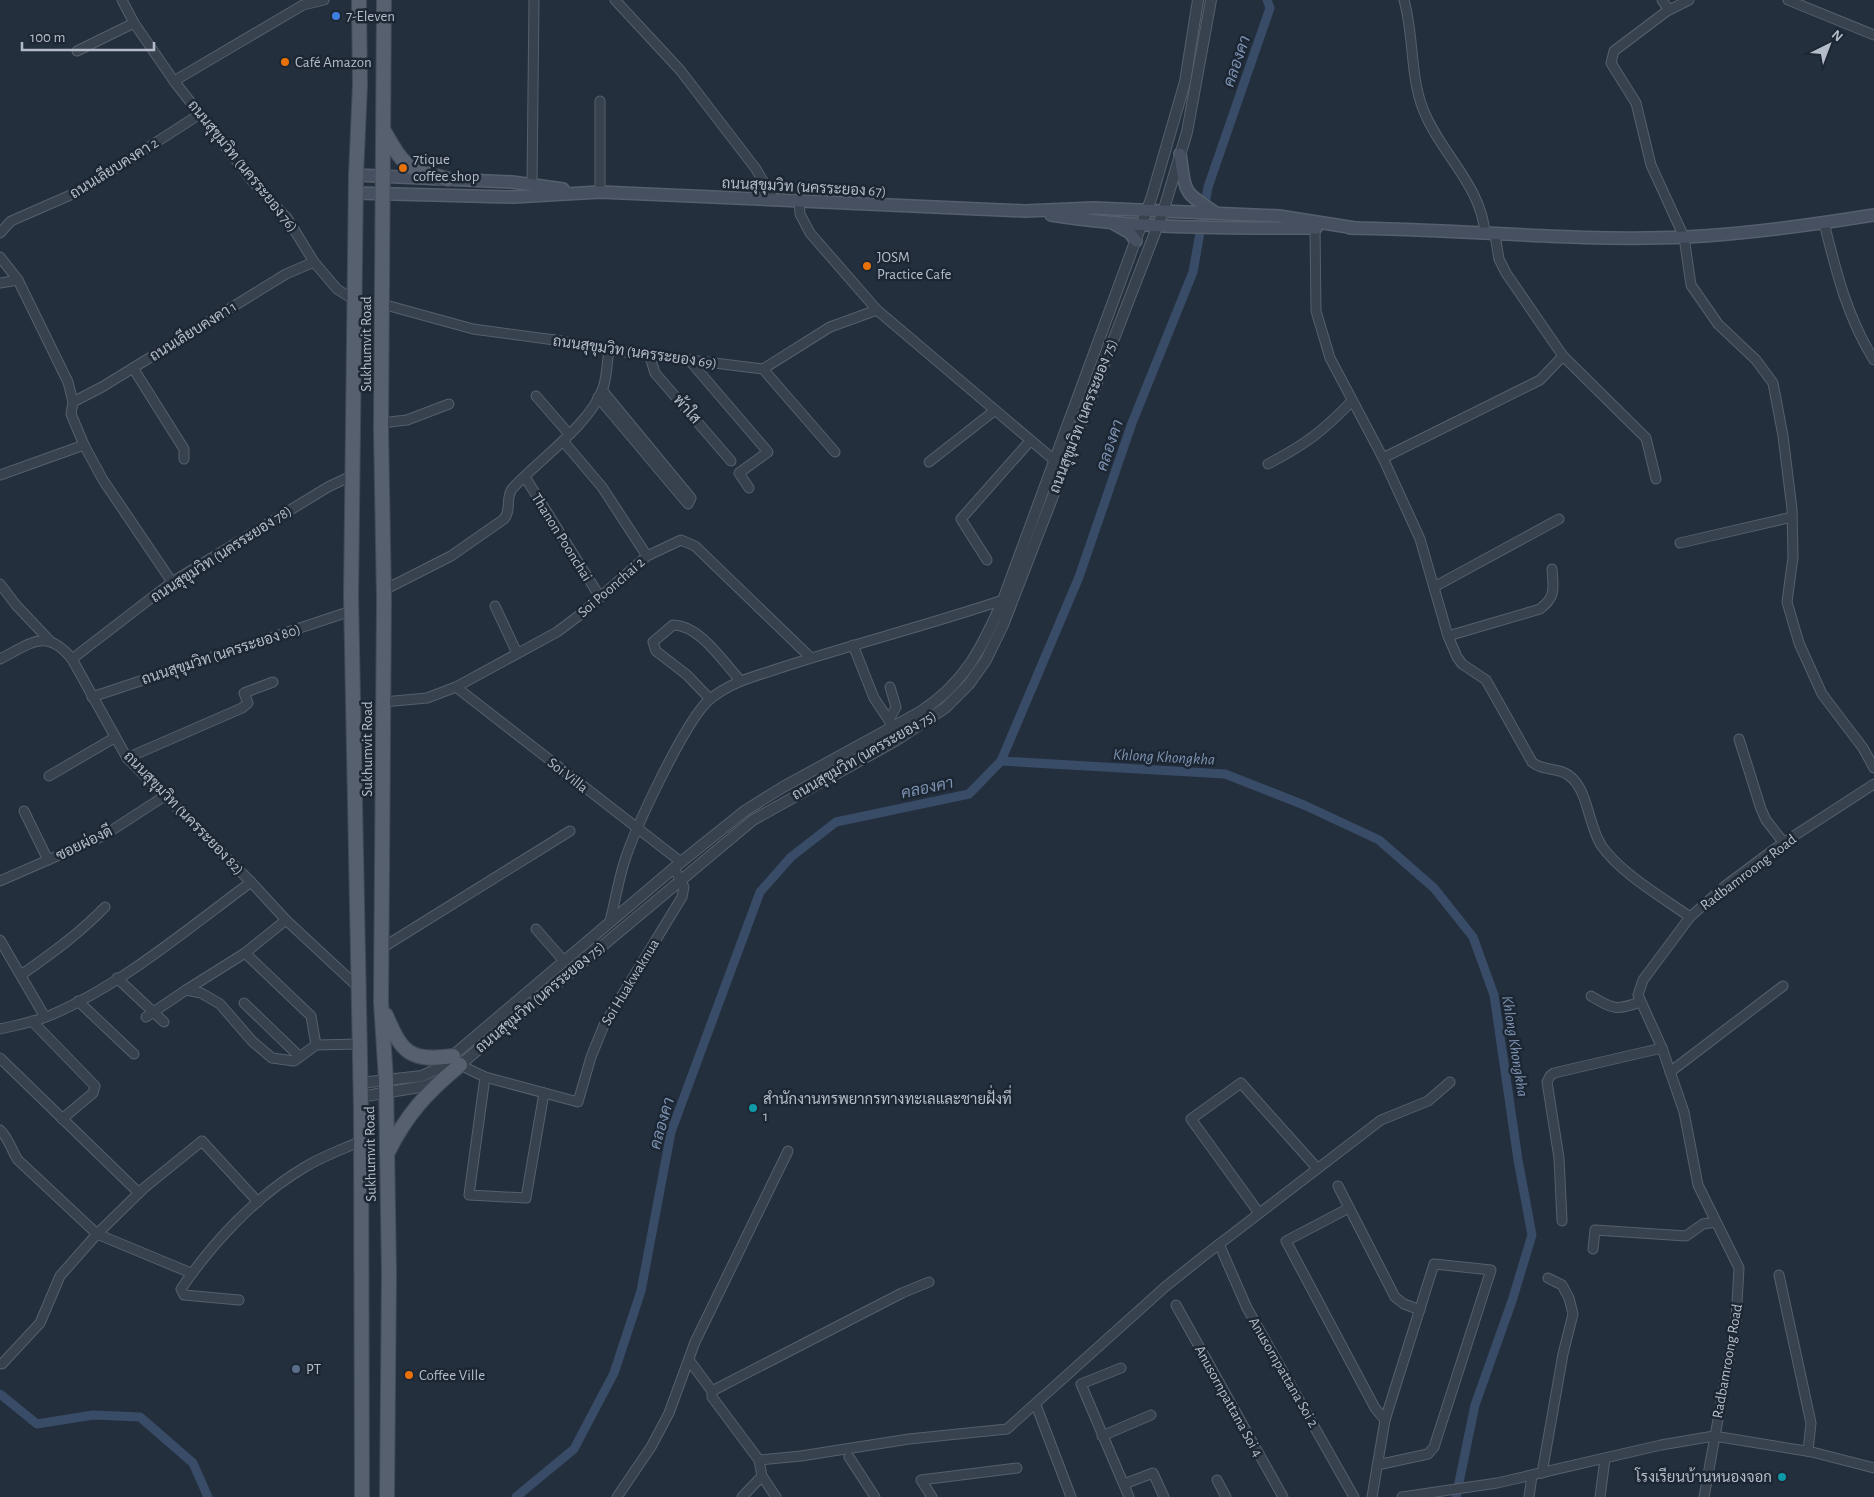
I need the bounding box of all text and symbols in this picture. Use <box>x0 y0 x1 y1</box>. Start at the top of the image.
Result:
place label: 7-Eleven <box>346 9 395 24</box>
marker: 7-Eleven <box>330 10 342 22</box>
scale bar <box>22 20 155 52</box>
north arrow <box>1804 20 1854 70</box>
text: N <box>1829 28 1845 45</box>
text: 100 m <box>30 30 65 45</box>
water label: คลองคา <box>1221 33 1253 89</box>
place label: Café Amazon <box>295 55 372 70</box>
marker: Café Amazon <box>279 56 291 68</box>
street label: ถนนสุขุมวิท (นครระยอง 76) <box>183 96 302 237</box>
street label: ถนนเลียบคงคา 2 <box>66 133 161 202</box>
place label: 7tique coffee shop <box>413 152 479 184</box>
marker: 7tique coffee shop <box>397 162 409 174</box>
street label: ถนนสุขุมวิท (นครระยอง 67) <box>721 174 887 202</box>
place label: JOSM Practice Cafe <box>877 250 951 282</box>
marker: JOSM Practice Cafe <box>861 260 873 272</box>
street label: ถนนเลียบคงคา 1 <box>146 296 239 364</box>
street label: Sukhumvit Road <box>359 296 374 392</box>
street label: ถนนสุขุมวิท (นครระยอง 69) <box>552 332 718 374</box>
street label: ถนนสุขุมวิท (นครระยอง 75) <box>1045 336 1123 496</box>
street label: พ้าใส <box>670 390 705 426</box>
water label: คลองคา <box>1094 417 1126 473</box>
street label: Thanon Poonchai <box>529 491 595 584</box>
street label: ถนนสุขุมวิท (นครระยอง 78) <box>147 502 296 608</box>
street label: Soi Poonchai 2 <box>575 554 648 620</box>
street label: ถนนสุขุมวิท (นครระยอง 80) <box>139 620 304 690</box>
street label: Sukhumvit Road <box>360 701 375 797</box>
street label: ถนนสุขุมวิท (นครระยอง 75) <box>789 706 940 806</box>
water label: Khlong Khongkha <box>1113 746 1215 768</box>
street label: ถนนสุขุมวิท (นครระยอง 82) <box>119 747 248 880</box>
street label: Soi Villa <box>545 755 591 796</box>
water label: คลองคา <box>900 775 955 801</box>
street label: ซอยผ่องดี <box>52 821 115 863</box>
street label: Radbamroong Road <box>1698 831 1799 913</box>
street label: Soi Huakwaknua <box>599 936 662 1028</box>
street label: ถนนสุขุมวิท (นครระยอง 75) <box>471 937 610 1058</box>
water label: Khlong Khongkha <box>1499 994 1531 1098</box>
place label: สำนักงานทรพยากรทางทะเลและชายฝั่งที่ 1 <box>763 1084 1012 1124</box>
water label: คลองคา <box>647 1095 677 1151</box>
marker: สำนักงานทรพยากรทางทะเลและชายฝั่งที่ 1 <box>747 1102 759 1114</box>
street label: Sukhumvit Road <box>362 1106 379 1202</box>
street label: Radbamroong Road <box>1710 1303 1745 1419</box>
street label: Anusornpattana Soi 2 <box>1246 1315 1321 1430</box>
street label: Anusornpattana Soi 4 <box>1192 1343 1265 1459</box>
place label: PT <box>306 1362 322 1377</box>
marker: PT <box>290 1363 302 1375</box>
place label: Coffee Ville <box>419 1368 485 1383</box>
marker: Coffee Ville <box>403 1369 415 1381</box>
place label: โรงเรียนบ้านหนองจอก <box>1634 1467 1772 1485</box>
marker: โรงเรียนบ้านหนองจอก <box>1776 1471 1788 1483</box>

